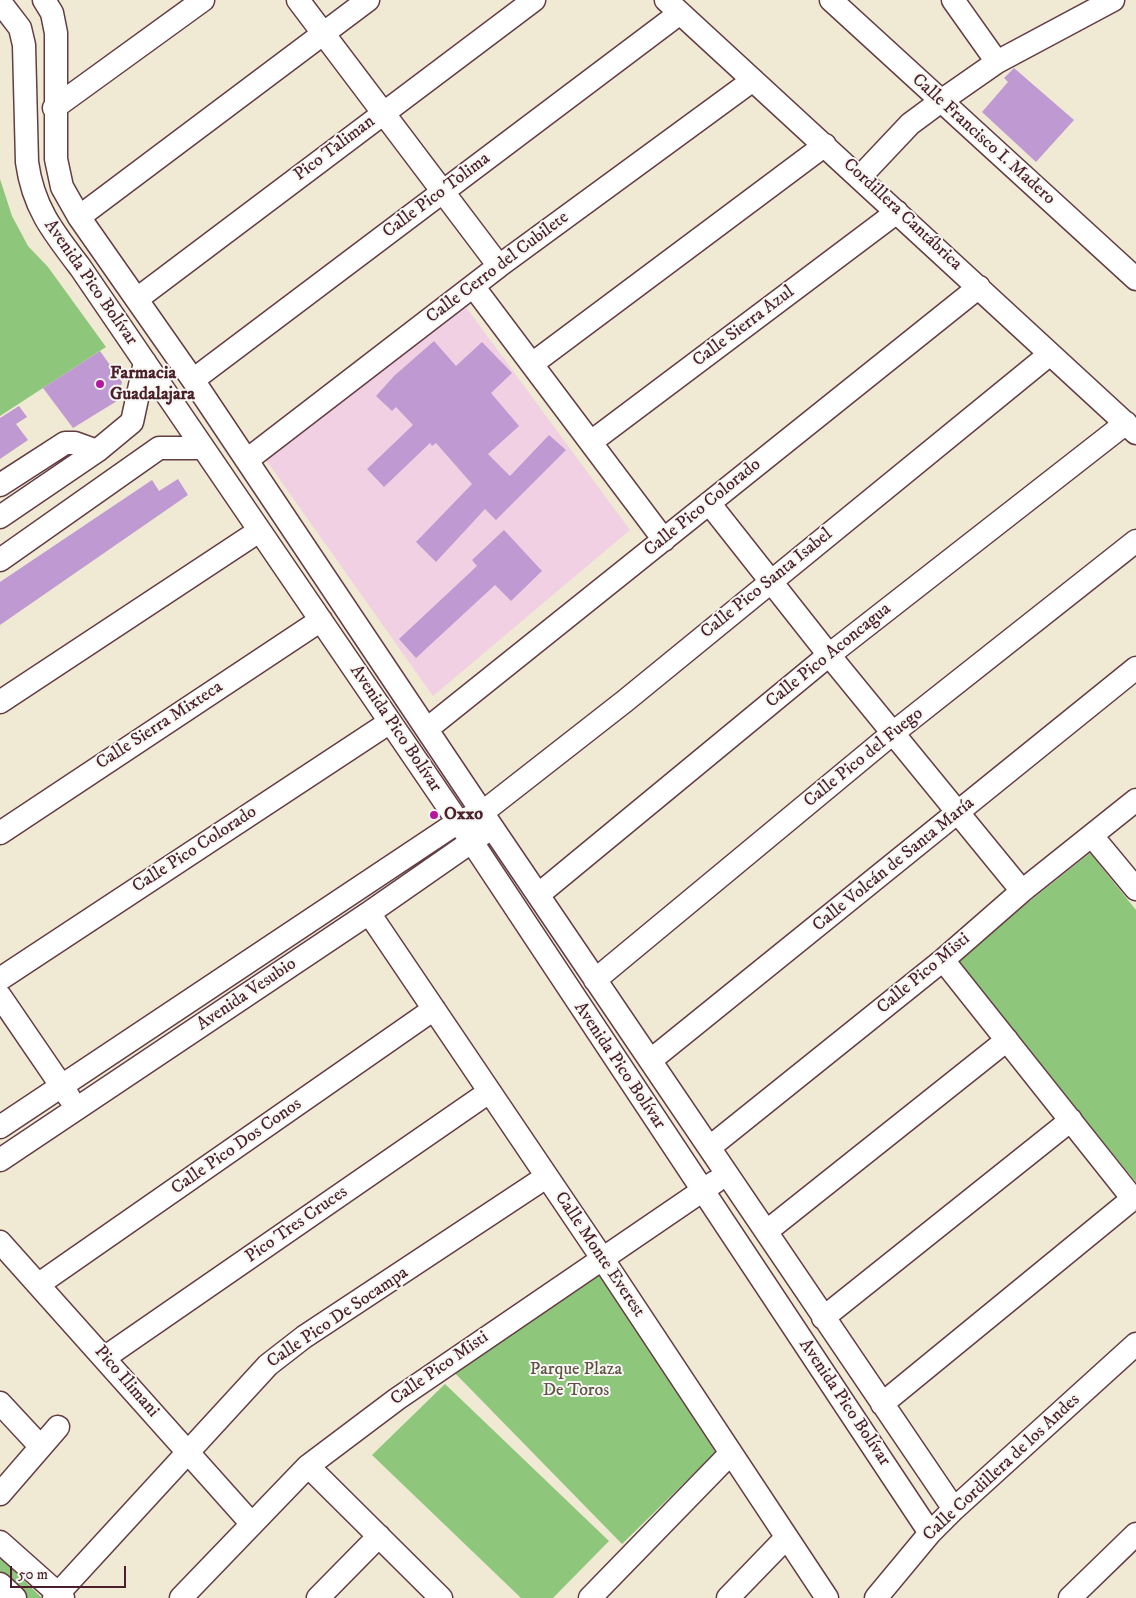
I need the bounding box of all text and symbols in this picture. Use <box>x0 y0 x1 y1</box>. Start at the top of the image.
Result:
street label: Calle Francisco I. Madero <box>907 70 1059 210</box>
street label: Pico Taliman <box>290 112 380 186</box>
street label: Calle Pico Tolima <box>379 149 495 243</box>
street label: Cordillera Cantábrica <box>838 154 966 276</box>
street label: Calle Cerro del Cubilete <box>423 207 573 329</box>
street label: Avenida Pico Bolívar <box>38 216 142 350</box>
street label: Calle Sierra Azul <box>689 282 799 372</box>
place label: Farmacia Guadalajara <box>110 363 195 406</box>
marker: Farmacia Guadalajara <box>94 378 106 390</box>
street label: Calle Pico Colorado <box>640 454 766 562</box>
street label: Calle Pico Santa Isabel <box>697 524 837 644</box>
street label: Calle Pico Aconcagua <box>762 599 896 713</box>
street label: Avenida Pico Bolívar <box>344 661 446 797</box>
street label: Calle Sierra Mixteca <box>93 677 227 775</box>
street label: Calle Pico del Fuego <box>800 703 928 813</box>
street label: Calle Volcán de Santa María <box>809 793 979 937</box>
street label: Calle Pico Colorado <box>129 802 261 898</box>
place label: Oxxo <box>444 804 483 826</box>
marker: Oxxo <box>428 809 440 821</box>
street label: Calle Pico Misti <box>873 929 975 1019</box>
street label: Avenida Vesubio <box>193 954 301 1036</box>
street label: Avenida Pico Bolívar <box>568 998 670 1134</box>
street label: Calle Pico Dos Conos <box>168 1094 306 1200</box>
street label: Pico Tres Cruces <box>242 1182 352 1268</box>
street label: Calle Monte Everest <box>549 1188 649 1322</box>
street label: Calle Pico De Socampa <box>263 1263 413 1373</box>
street label: Calle Pico Misti <box>387 1327 493 1411</box>
street label: Avenida Pico Bolívar <box>793 1335 895 1471</box>
street label: Pico Ilimani <box>89 1342 163 1422</box>
park label: Parque Plaza De Toros <box>530 1359 622 1402</box>
street label: Calle Cordillera de los Andes <box>919 1390 1085 1546</box>
scale bar <box>12 1556 129 1588</box>
text: 50 m <box>18 1565 48 1584</box>

